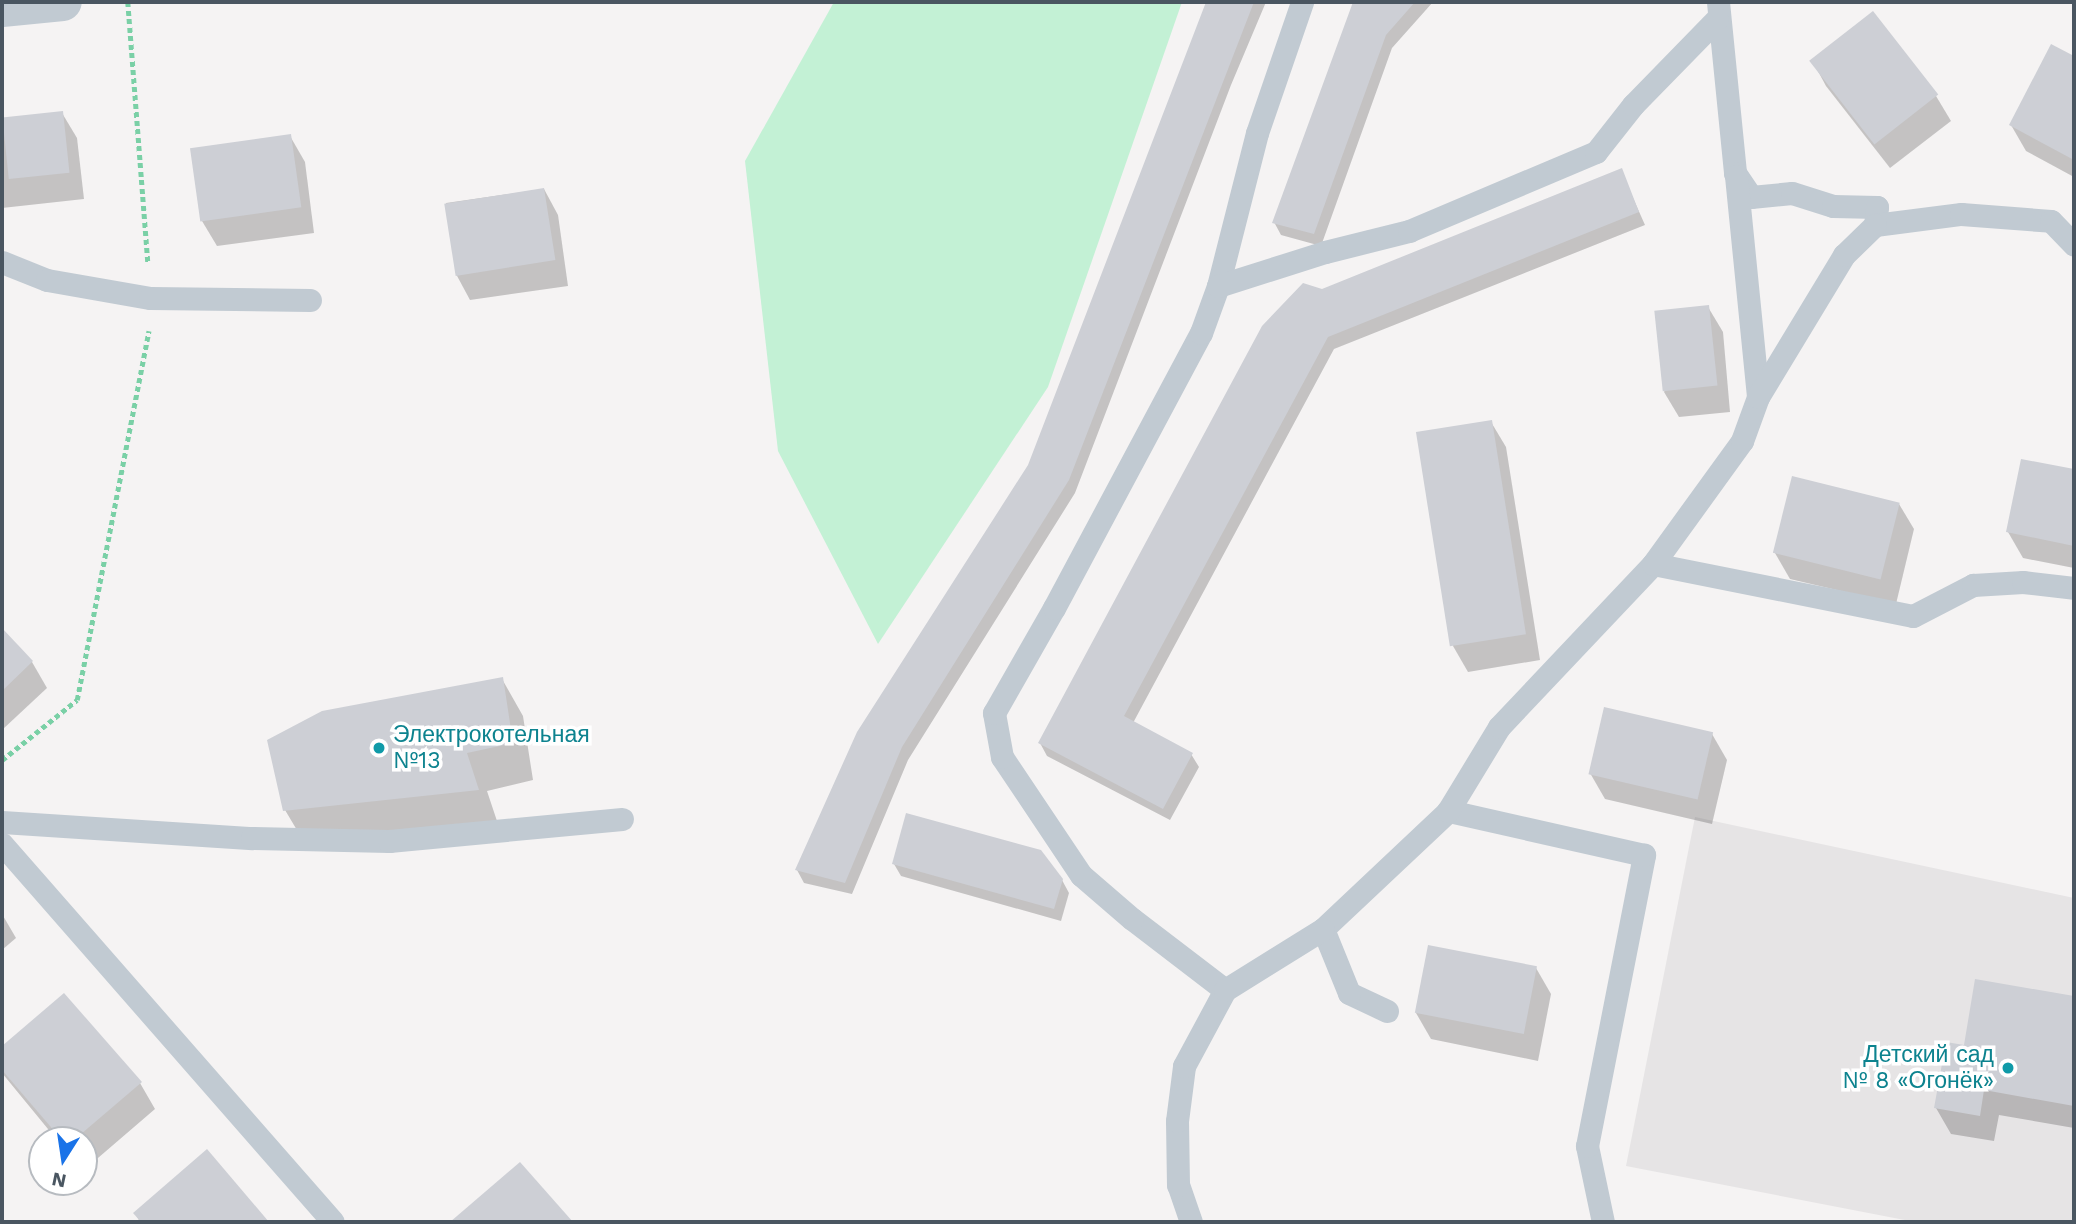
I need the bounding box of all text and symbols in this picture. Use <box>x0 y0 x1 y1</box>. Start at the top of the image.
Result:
place label: Электрокотельная №13 <box>393 721 590 775</box>
marker: Электрокотельная №13 <box>371 740 387 756</box>
place label: Детский сад № 8 «Огонёк» <box>1842 1041 1994 1095</box>
marker: Детский сад № 8 «Огонёк» <box>2000 1060 2016 1076</box>
north arrow <box>28 1126 98 1196</box>
text: N <box>50 1167 68 1193</box>

